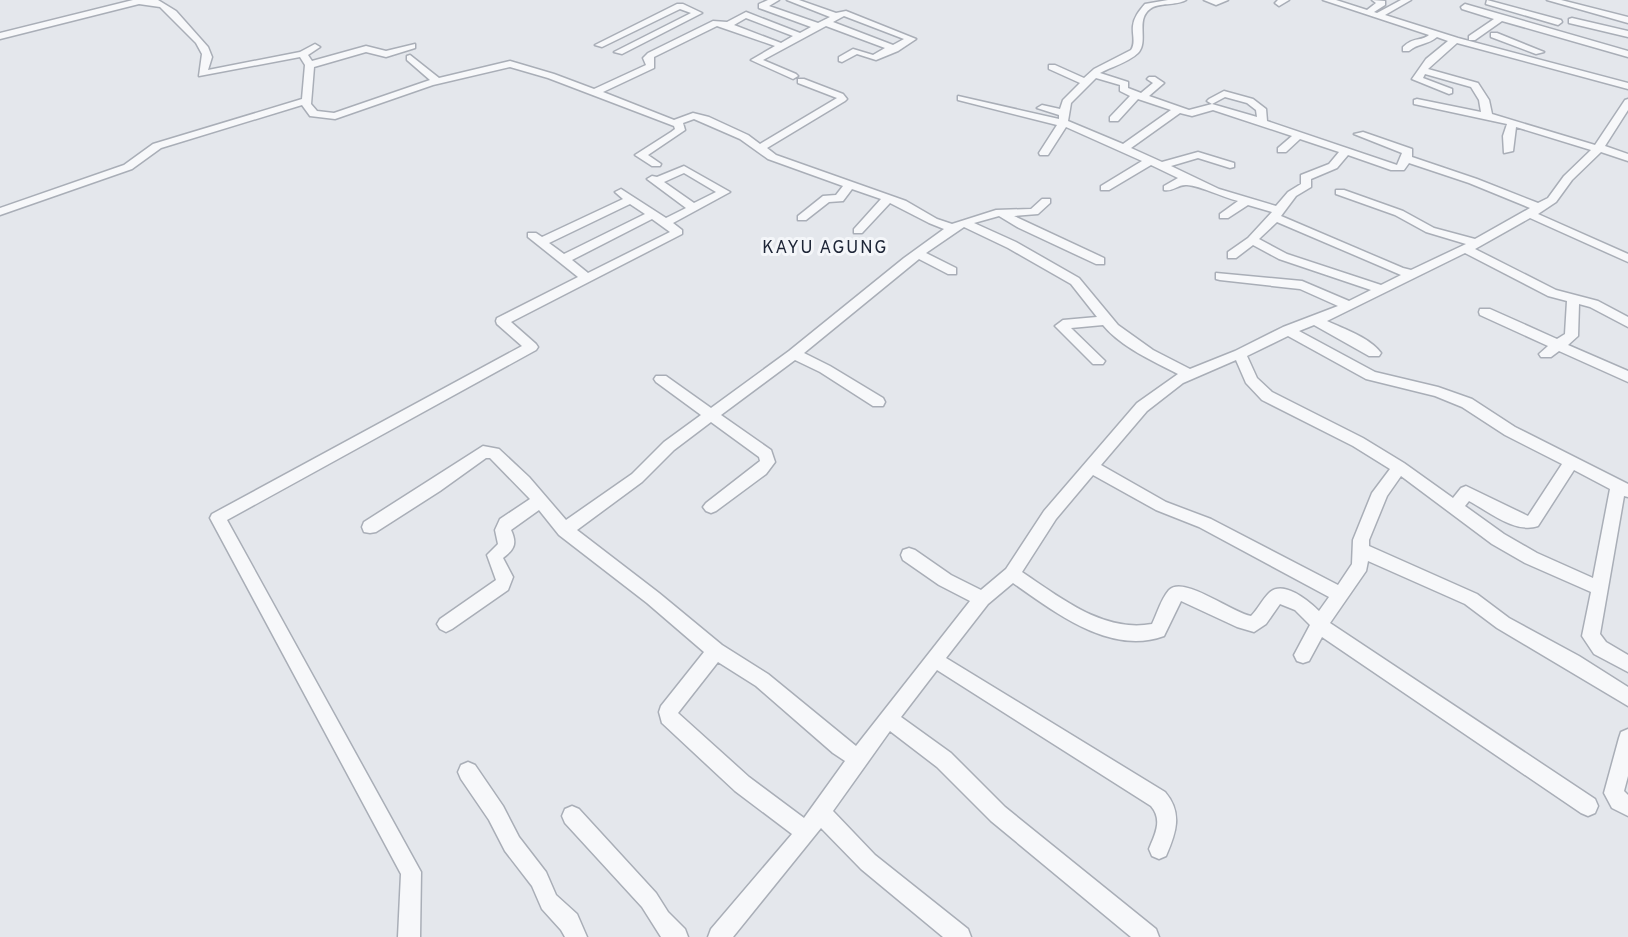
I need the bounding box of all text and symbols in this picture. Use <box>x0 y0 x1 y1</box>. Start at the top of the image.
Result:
district label: KAYU AGUNG <box>762 237 888 260</box>

